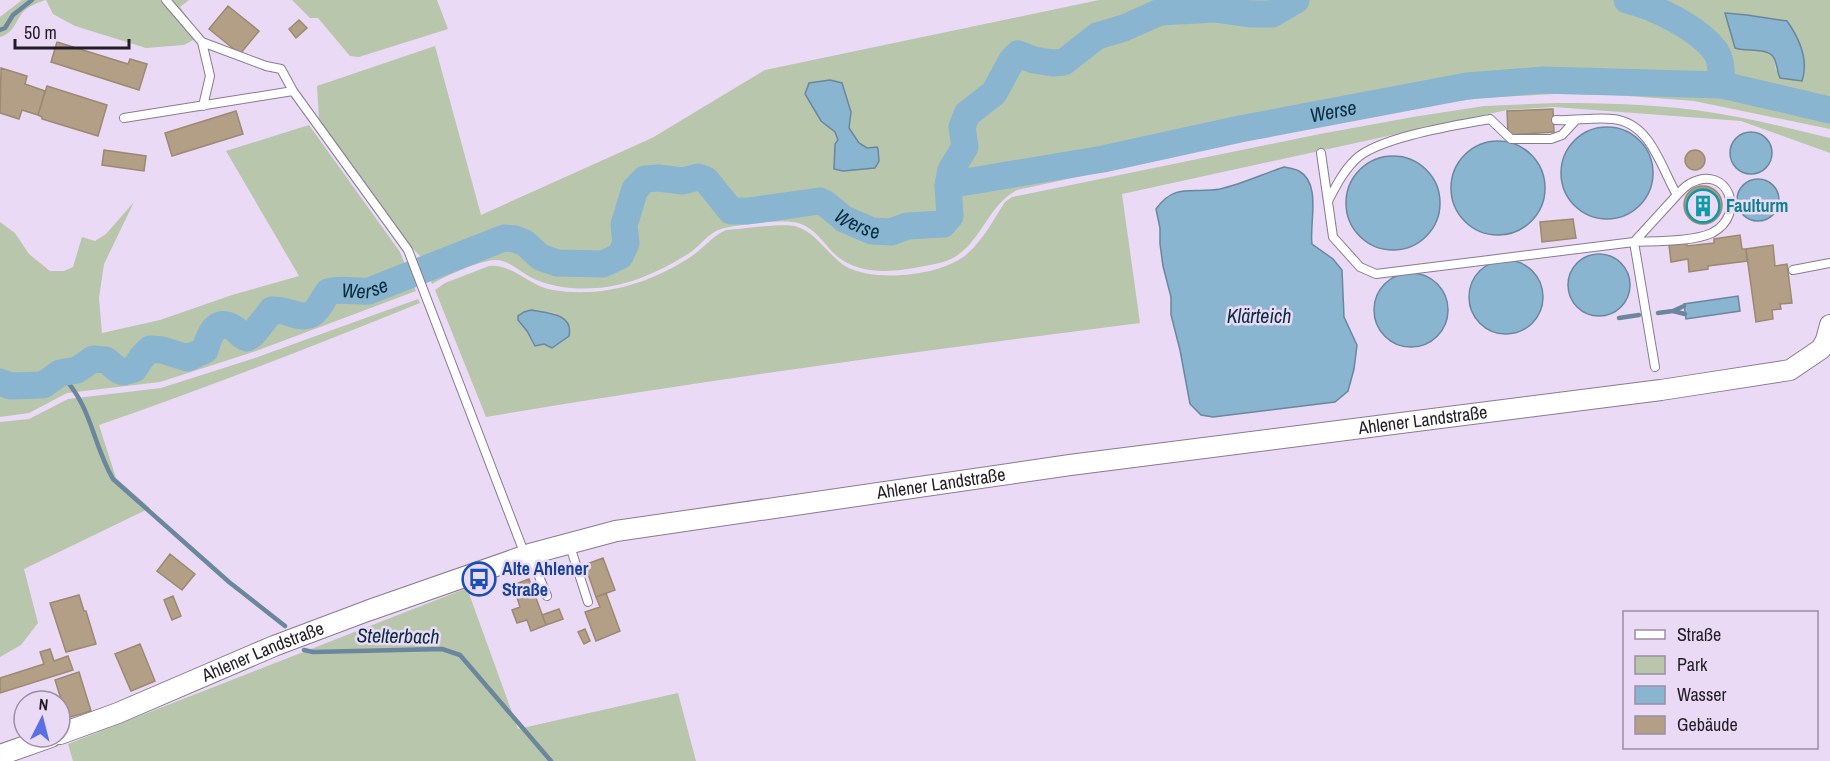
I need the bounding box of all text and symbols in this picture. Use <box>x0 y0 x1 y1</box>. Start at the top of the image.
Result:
scale bar <box>15 12 129 50</box>
text: 50 m <box>24 20 57 45</box>
water label: Werse <box>1307 93 1359 129</box>
building icon: Faulturm <box>1685 188 1721 224</box>
place label: Faulturm <box>1726 193 1788 218</box>
water label: Werse <box>829 202 880 244</box>
water label: Werse <box>341 271 392 304</box>
water label: Klärteich <box>1227 302 1291 329</box>
street label: Ahlener Landstraße <box>1356 399 1489 440</box>
street label: Ahlener Landstraße <box>874 462 1007 505</box>
place label: Alte Ahlener Straße <box>502 556 589 602</box>
bus stop icon: Alte Ahlener Straße <box>461 561 497 597</box>
legend <box>1623 611 1818 749</box>
street label: Ahlener Landstraße <box>197 615 327 688</box>
water label: Stelterbach <box>356 621 440 650</box>
text: Straße <box>1677 622 1721 647</box>
text: Park <box>1677 652 1708 677</box>
text: Wasser <box>1677 682 1727 707</box>
north arrow <box>12 689 72 749</box>
text: N <box>38 693 49 716</box>
text: Gebäude <box>1677 712 1738 737</box>

